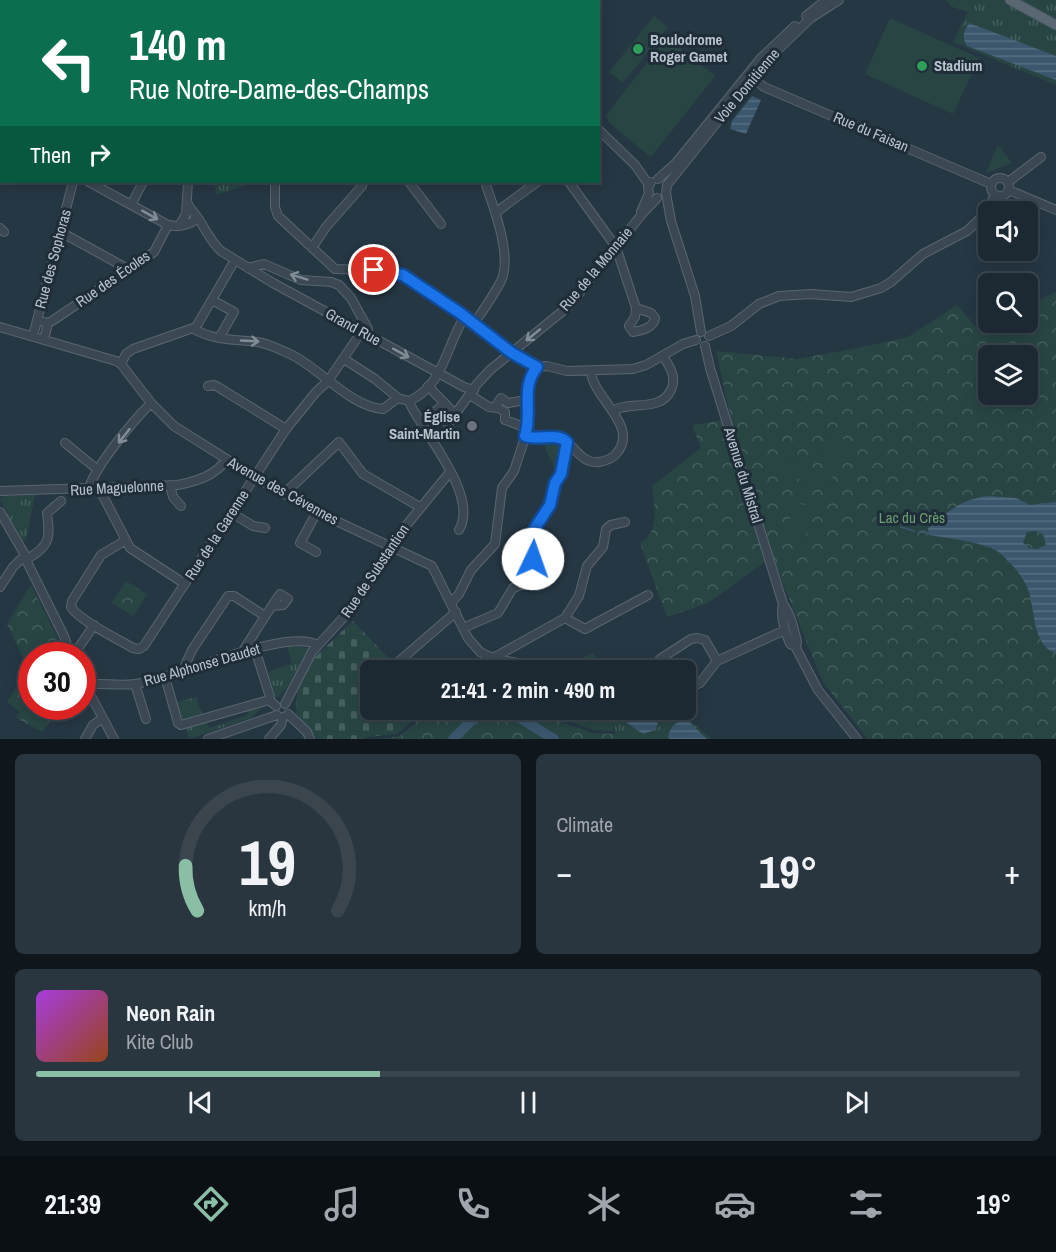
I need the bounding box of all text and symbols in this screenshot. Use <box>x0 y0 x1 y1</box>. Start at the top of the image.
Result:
text: 140 m <box>129 17 227 73</box>
icon: left <box>30 24 108 102</box>
place label: Boulodrome Roger Gamet <box>650 29 727 67</box>
marker: Boulodrome Roger Gamet <box>631 42 645 56</box>
street label: Voie Domitienne <box>709 44 784 128</box>
place label: Stadium <box>934 55 983 76</box>
marker: Stadium <box>915 59 929 73</box>
text: Rue Notre-Dame-des-Champs <box>129 71 429 107</box>
street label: Rue du Faisan <box>830 106 912 157</box>
icon: right <box>83 138 116 171</box>
text: Then <box>30 140 71 170</box>
map controls <box>978 201 1038 405</box>
button: sound <box>978 201 1038 261</box>
street label: Rue des Sophoras <box>29 207 76 311</box>
one-way arrow <box>141 209 158 221</box>
street label: Rue de la Monnaie <box>554 222 637 315</box>
pin <box>348 244 399 295</box>
street label: Rue des Écoles <box>71 245 154 312</box>
icon: arrive <box>357 253 390 286</box>
one-way arrow <box>290 271 309 282</box>
button: search <box>978 273 1038 333</box>
street label: Grand Rue <box>322 303 385 350</box>
one-way arrow <box>525 329 541 342</box>
one-way arrow <box>240 336 260 347</box>
button: layers <box>978 345 1038 405</box>
one-way arrow <box>391 348 409 359</box>
place label: Église Saint-Martin <box>389 406 460 444</box>
marker: Église Saint-Martin <box>465 419 479 433</box>
street label: Avenue du Mistral <box>719 424 768 525</box>
one-way arrow <box>117 428 130 444</box>
street label: Avenue des Cévennes <box>223 451 342 530</box>
street label: Rue Maguelonne <box>70 475 164 500</box>
street label: Rue de la Garenne <box>179 485 254 584</box>
park label: Lac du Crès <box>879 507 945 528</box>
street label: Rue de Substantion <box>335 520 414 622</box>
position arrow <box>501 527 565 591</box>
street label: Rue Alphonse Daudet <box>141 638 263 691</box>
speed limit sign: 30 <box>18 642 96 720</box>
text: 21:41 · 2 min · 490 m <box>441 675 615 705</box>
text: Climate <box>557 811 613 838</box>
text: 19 <box>239 820 296 904</box>
text: 19° <box>759 841 818 902</box>
text: − <box>557 850 572 894</box>
text: + <box>1004 850 1020 894</box>
text: km/h <box>249 894 287 923</box>
text: Neon Rain <box>126 998 215 1028</box>
text: Kite Club <box>126 1028 193 1055</box>
icon: previous <box>184 1086 217 1119</box>
icon: pause <box>512 1086 545 1119</box>
icon: next <box>840 1086 873 1119</box>
icon: directions <box>190 1183 232 1225</box>
icon: music <box>321 1183 363 1225</box>
icon: phone <box>452 1183 494 1225</box>
icon: climate <box>583 1183 625 1225</box>
icon: car <box>714 1183 756 1225</box>
icon: filters <box>845 1183 887 1225</box>
text: 21:39 <box>44 1186 101 1222</box>
text: 19° <box>976 1186 1011 1222</box>

